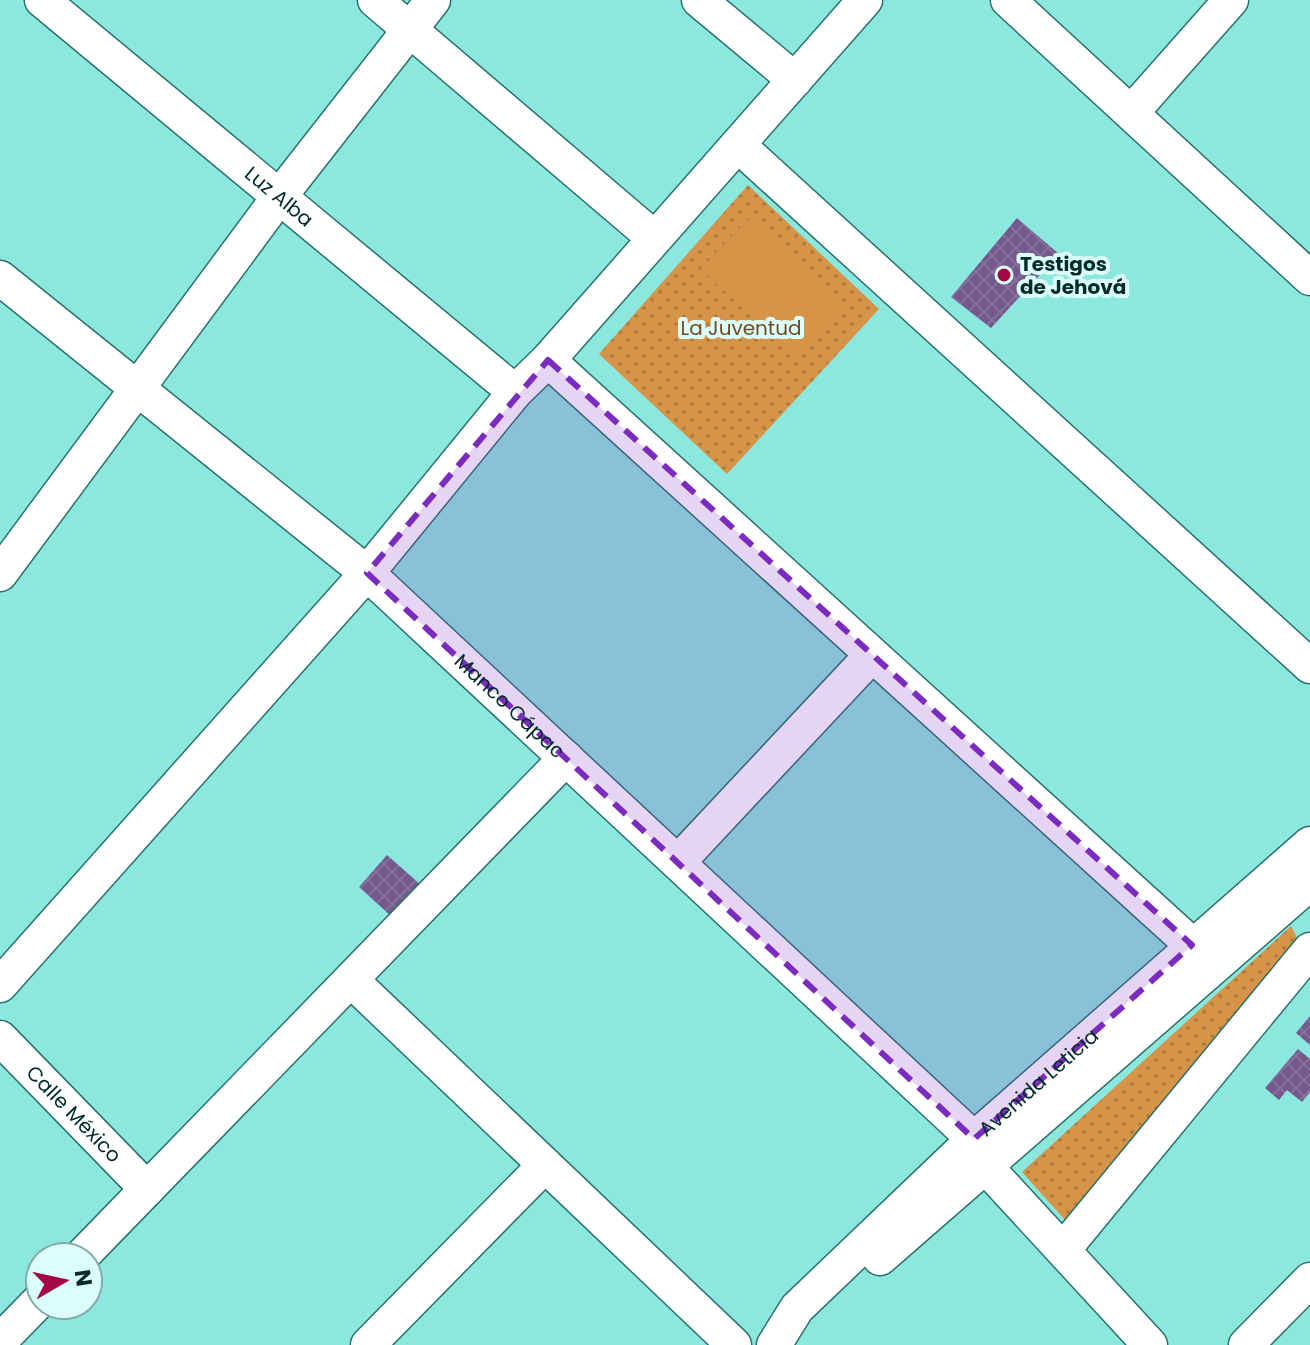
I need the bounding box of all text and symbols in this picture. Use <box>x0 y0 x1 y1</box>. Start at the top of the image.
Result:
street label: Luz Alba <box>239 160 319 233</box>
place label: Testigos de Jehová <box>1020 250 1126 301</box>
marker: Testigos de Jehová <box>995 266 1013 284</box>
park label: La Juventud <box>681 314 801 342</box>
street label: Manco Cápac <box>448 647 571 765</box>
street label: Avenida Leticia <box>972 1022 1104 1143</box>
street label: Calle México <box>20 1059 128 1169</box>
north arrow <box>24 1241 104 1321</box>
text: N <box>67 1267 100 1289</box>

